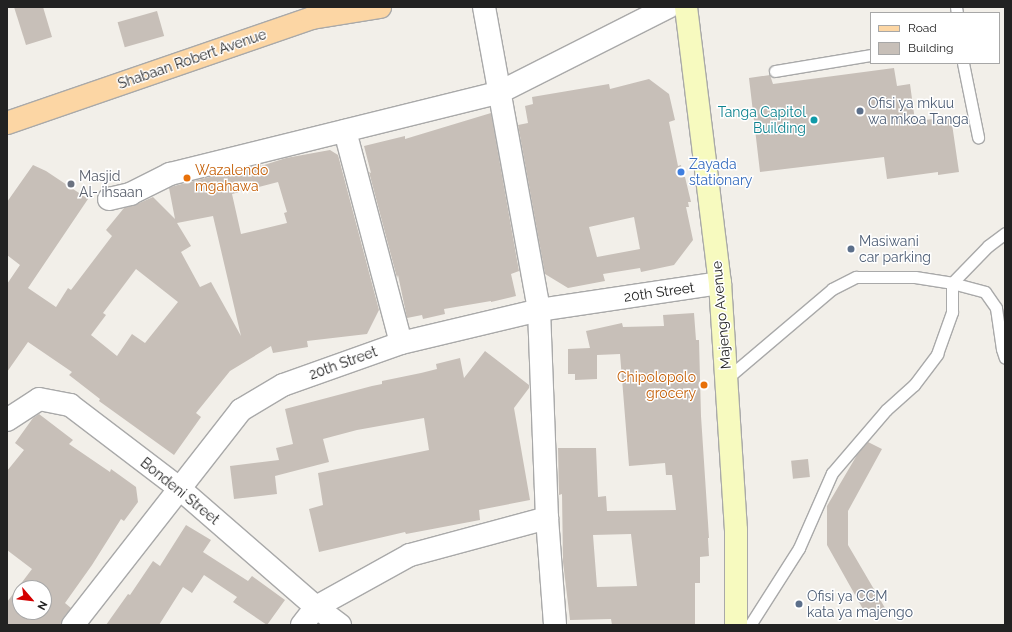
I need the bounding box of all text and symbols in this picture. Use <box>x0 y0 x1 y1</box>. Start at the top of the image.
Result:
legend <box>870 12 1000 64</box>
text: Road <box>908 21 937 35</box>
street label: Shabaan Robert Avenue <box>115 26 269 92</box>
text: Building <box>908 41 954 55</box>
place label: Ofisi ya mkuu wa mkoa Tanga <box>868 95 969 128</box>
place label: Tanga Capitol Building <box>718 104 806 136</box>
marker: Ofisi ya mkuu wa mkoa Tanga <box>855 106 865 116</box>
marker: Tanga Capitol Building <box>809 115 819 125</box>
place label: Zayada stationary <box>689 156 752 188</box>
place label: Wazalendo mgahawa <box>195 162 268 194</box>
marker: Zayada stationary <box>676 167 686 177</box>
place label: Masjid Al- ihsaan <box>79 168 143 200</box>
marker: Wazalendo mgahawa <box>182 173 192 183</box>
marker: Masjid Al- ihsaan <box>66 179 76 189</box>
place label: Masiwani car parking <box>859 233 931 266</box>
marker: Masiwani car parking <box>846 244 856 254</box>
street label: Majengo Avenue <box>708 260 734 370</box>
street label: 20th Street <box>623 279 695 305</box>
street label: 20th Street <box>307 343 379 383</box>
place label: Chipolopolo grocery <box>617 369 696 402</box>
marker: Chipolopolo grocery <box>699 380 709 390</box>
street label: Bondeni Street <box>137 454 223 528</box>
north arrow <box>12 580 52 620</box>
place label: Ofisi ya CCM kata ya majengo <box>807 588 913 620</box>
text: N <box>34 599 50 612</box>
marker: Ofisi ya CCM kata ya majengo <box>794 599 804 609</box>

